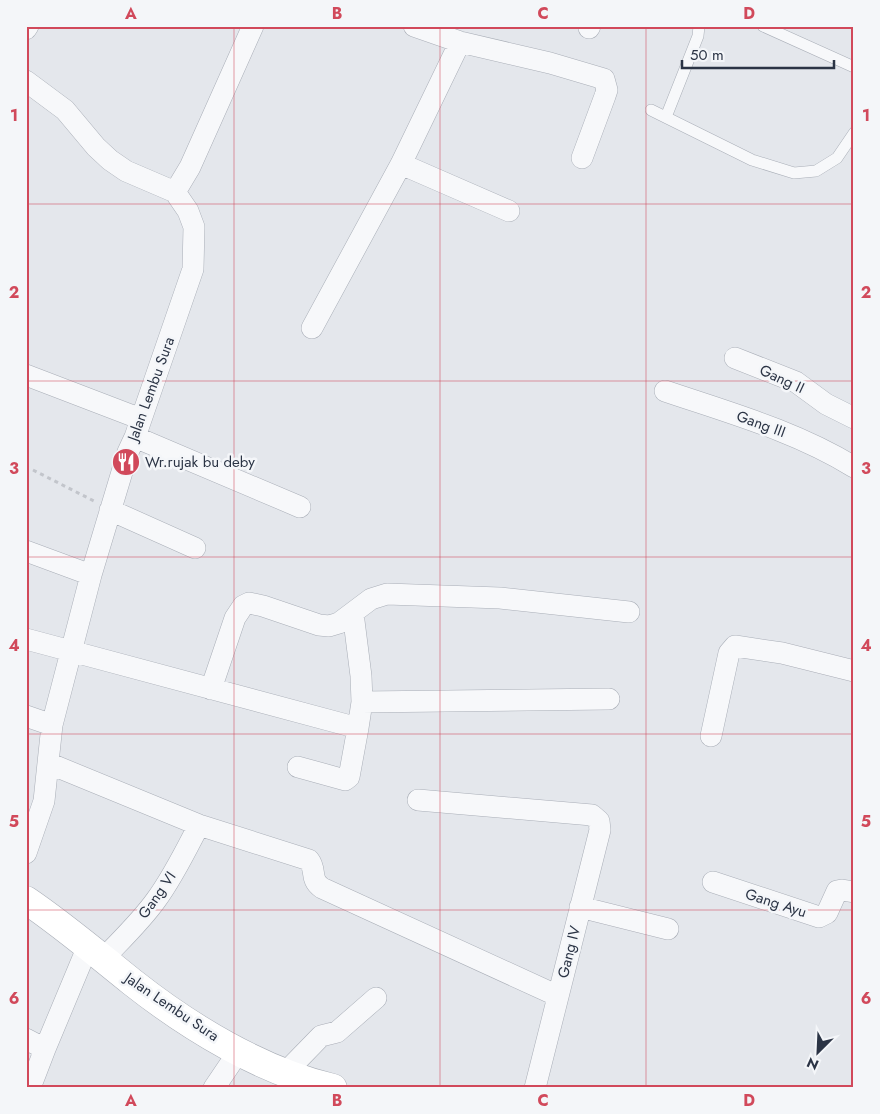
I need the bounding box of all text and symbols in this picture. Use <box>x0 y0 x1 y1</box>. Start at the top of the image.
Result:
text: A <box>124 2 137 25</box>
text: B <box>332 2 342 25</box>
text: C <box>537 2 549 25</box>
text: D <box>743 2 755 25</box>
scale bar <box>682 38 835 70</box>
text: 50 m <box>690 44 724 66</box>
text: 1 <box>10 104 18 127</box>
text: 1 <box>862 104 870 127</box>
text: 2 <box>9 281 19 304</box>
text: 2 <box>861 281 871 304</box>
street label: Jalan Lembu Sura <box>121 334 180 446</box>
street label: Gang II <box>756 359 808 399</box>
street label: Gang III <box>733 405 789 443</box>
restaurant icon: Wr.rujak bu deby <box>111 447 141 477</box>
place label: Wr.rujak bu deby <box>145 451 255 473</box>
text: 3 <box>9 457 19 480</box>
text: 3 <box>861 457 871 480</box>
text: 4 <box>8 634 20 657</box>
text: 4 <box>860 634 872 657</box>
text: 5 <box>9 810 19 833</box>
text: 5 <box>861 810 871 833</box>
street label: Gang VI <box>133 867 181 923</box>
street label: Gang Ayu <box>742 883 810 923</box>
street label: Gang IV <box>552 923 586 981</box>
street label: Jalan Lembu Sura <box>119 966 224 1047</box>
text: 6 <box>9 987 19 1010</box>
text: 6 <box>861 987 871 1010</box>
north arrow <box>792 1026 842 1076</box>
text: N <box>804 1052 822 1075</box>
text: A <box>124 1089 137 1112</box>
text: B <box>332 1089 342 1112</box>
text: C <box>537 1089 549 1112</box>
text: D <box>743 1089 755 1112</box>

